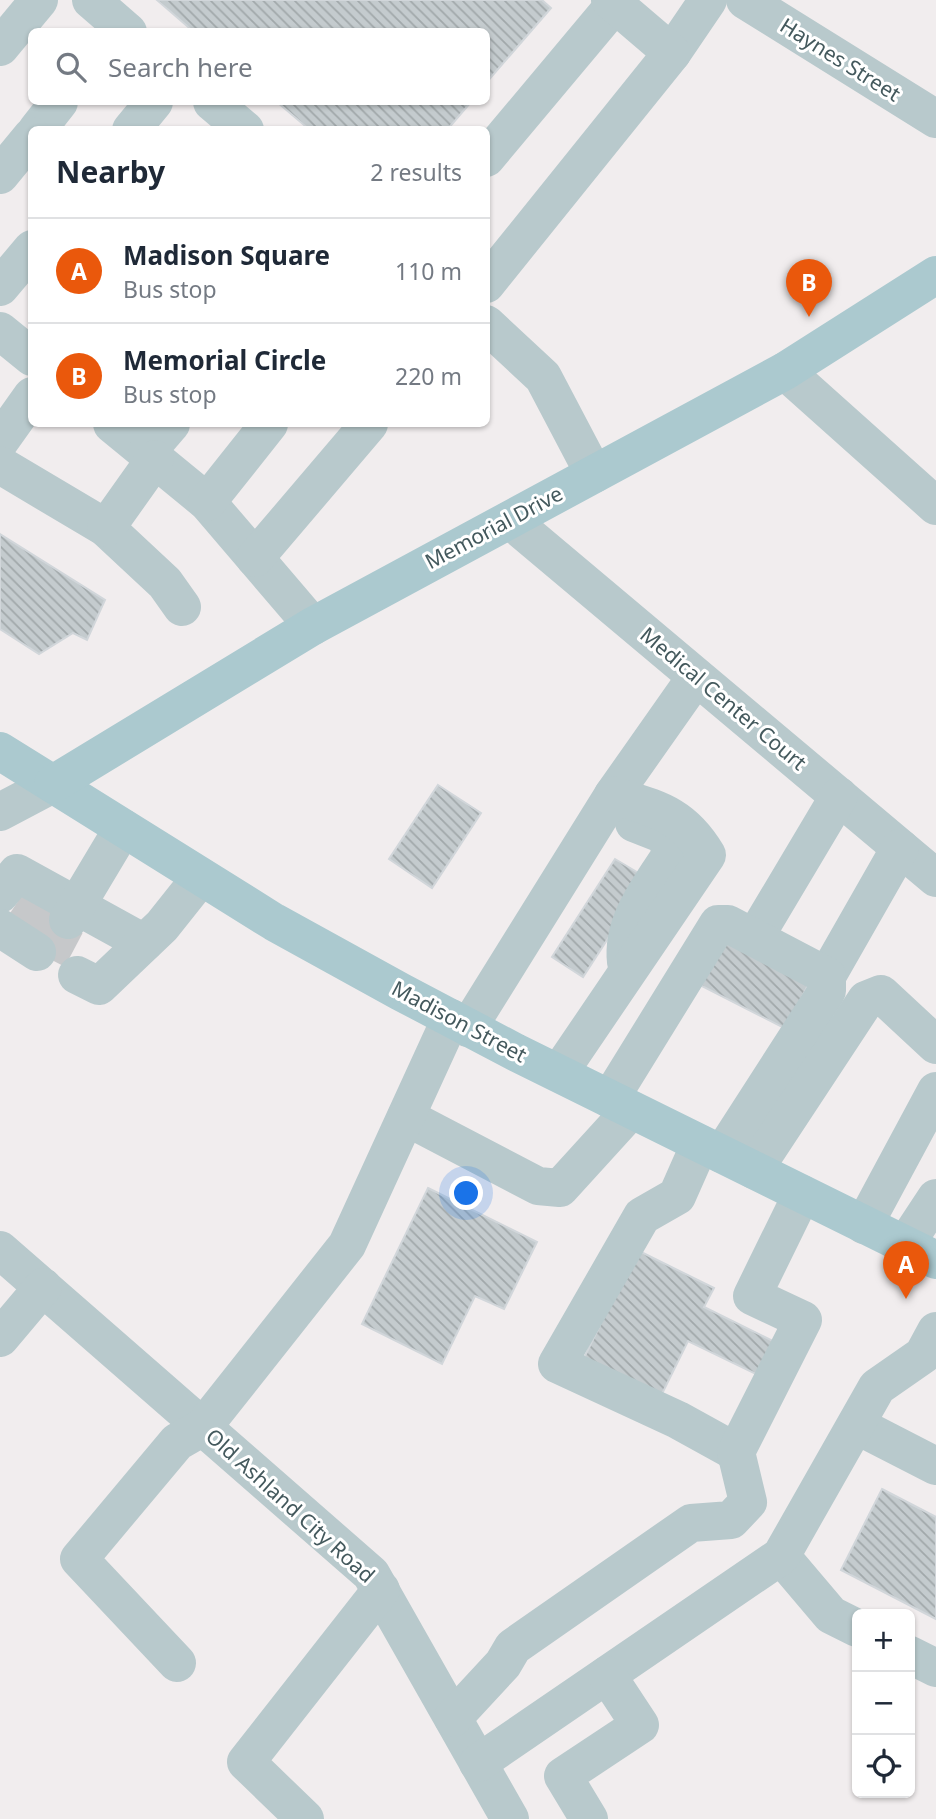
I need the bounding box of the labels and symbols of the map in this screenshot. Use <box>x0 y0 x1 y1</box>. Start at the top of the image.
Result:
street label: Haynes Street <box>775 11 906 108</box>
pin: B <box>786 259 832 317</box>
street label: Memorial Drive <box>420 479 567 575</box>
street label: Medical Center Court <box>635 620 813 776</box>
street label: Madison Street <box>387 974 532 1069</box>
your location <box>449 1176 483 1210</box>
pin: A <box>883 1241 929 1299</box>
street label: Old Ashland City Road <box>200 1422 381 1589</box>

